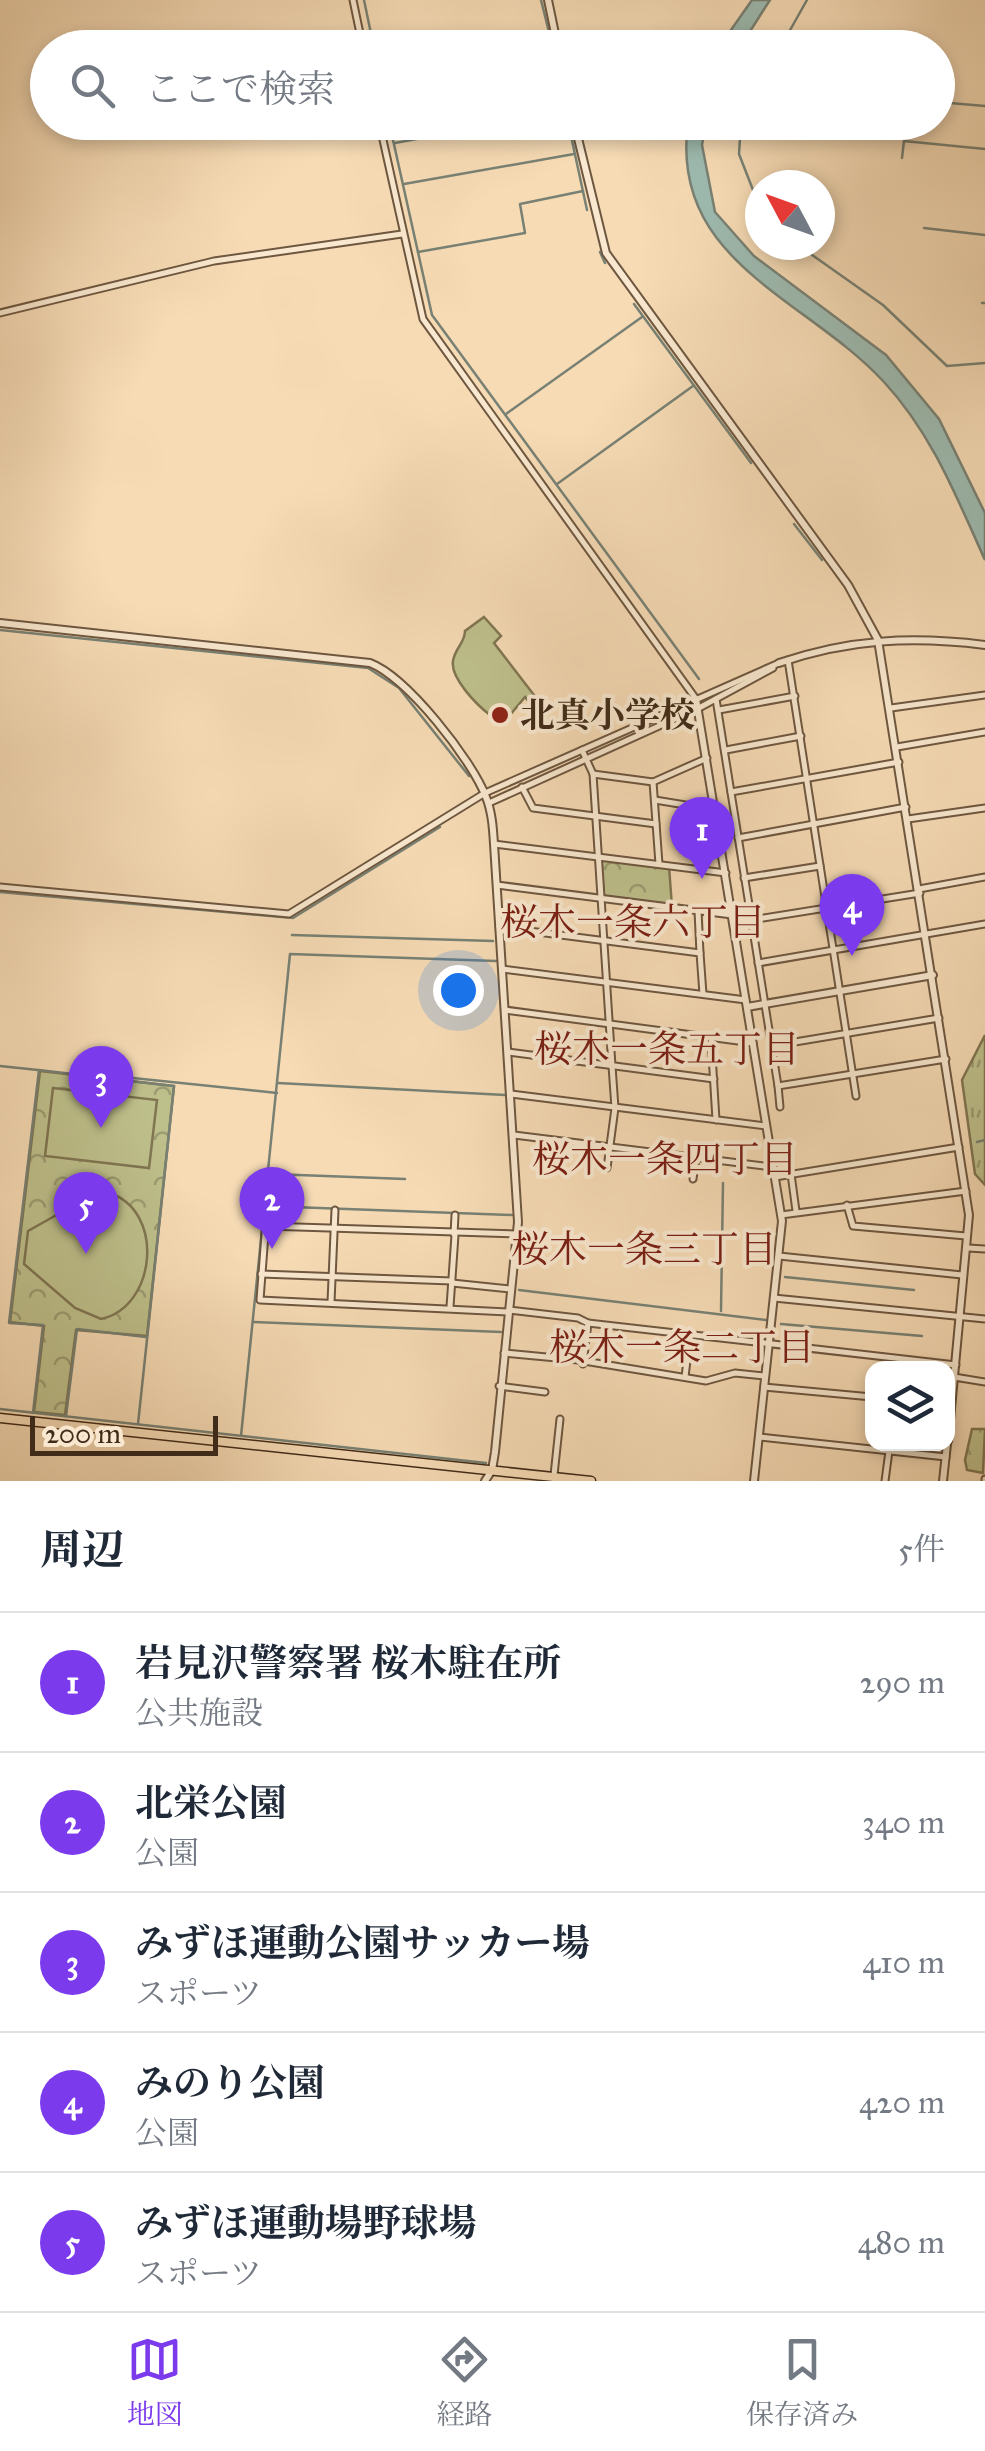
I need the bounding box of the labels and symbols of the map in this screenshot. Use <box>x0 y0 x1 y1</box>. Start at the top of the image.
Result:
north arrow <box>745 170 835 260</box>
place label: 北真小学校 <box>520 694 695 737</box>
marker: 北真小学校 <box>489 704 511 726</box>
pin: 1 <box>670 796 734 879</box>
pin: 4 <box>820 874 884 956</box>
district label: 桜木一条六丁目 <box>500 899 766 945</box>
your location <box>433 965 484 1016</box>
district label: 桜木一条五丁目 <box>534 1026 800 1072</box>
pin: 3 <box>68 1046 134 1128</box>
district label: 桜木一条四丁目 <box>532 1136 798 1182</box>
pin: 2 <box>240 1166 304 1249</box>
pin: 5 <box>54 1172 118 1254</box>
district label: 桜木一条三丁目 <box>511 1226 777 1272</box>
district label: 桜木一条二丁目 <box>549 1324 815 1370</box>
scale bar <box>30 1411 218 1456</box>

